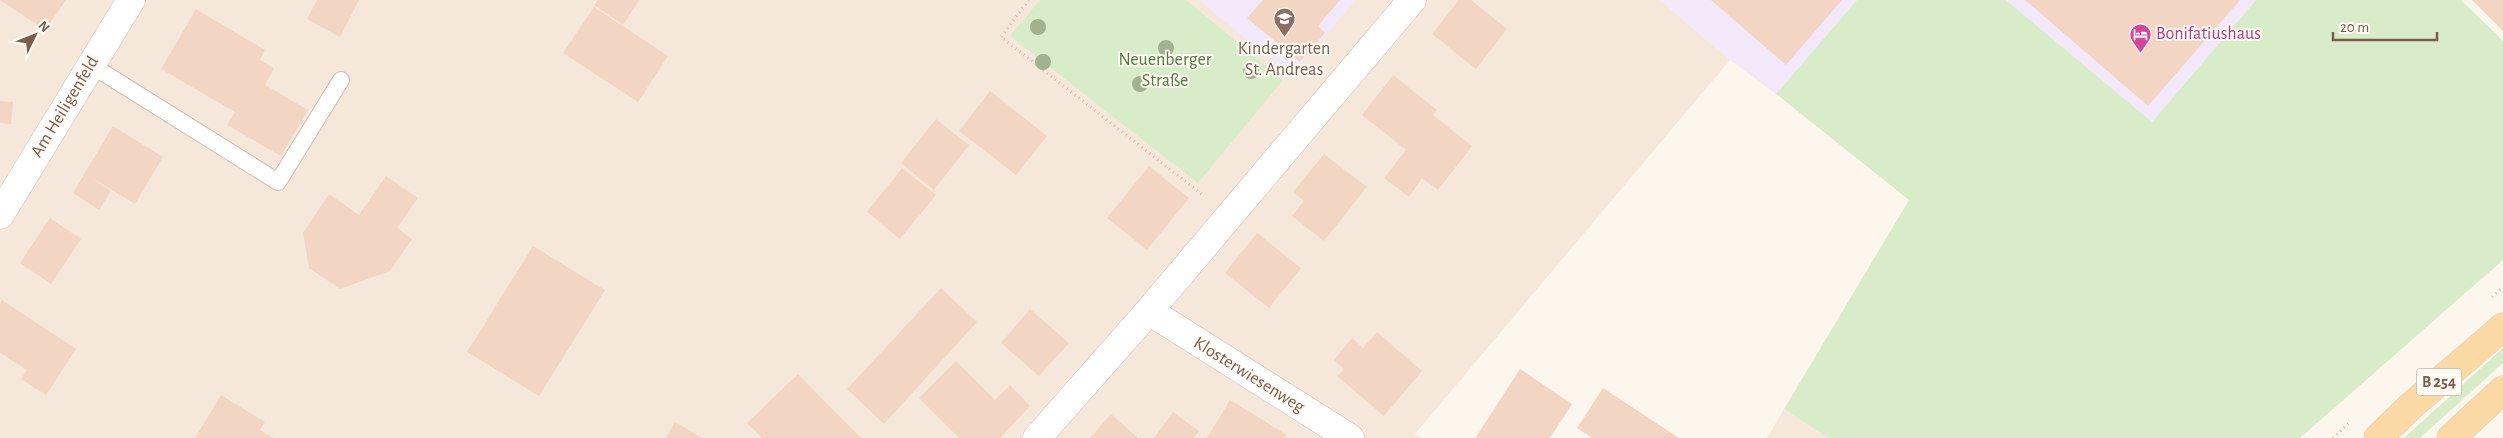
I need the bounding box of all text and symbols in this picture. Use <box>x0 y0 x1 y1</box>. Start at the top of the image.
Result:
school or university icon: Kindergarten St. Andreas <box>1272 7 1296 38</box>
north arrow <box>10 10 60 60</box>
scale bar <box>2333 10 2437 42</box>
text: N <box>35 18 52 35</box>
text: 20 m <box>2340 20 2369 35</box>
hotel icon: Bonifatiushaus <box>2128 22 2152 53</box>
place label: Bonifatiushaus <box>2156 25 2261 43</box>
place label: Kindergarten St. Andreas <box>1238 40 1330 79</box>
park label: Neuenberger Straße <box>1118 51 1212 90</box>
street label: Am Heiligenfeld <box>28 53 102 161</box>
street label: Klosterwiesenweg <box>1190 334 1308 416</box>
road number: B 254 <box>2416 368 2462 396</box>

